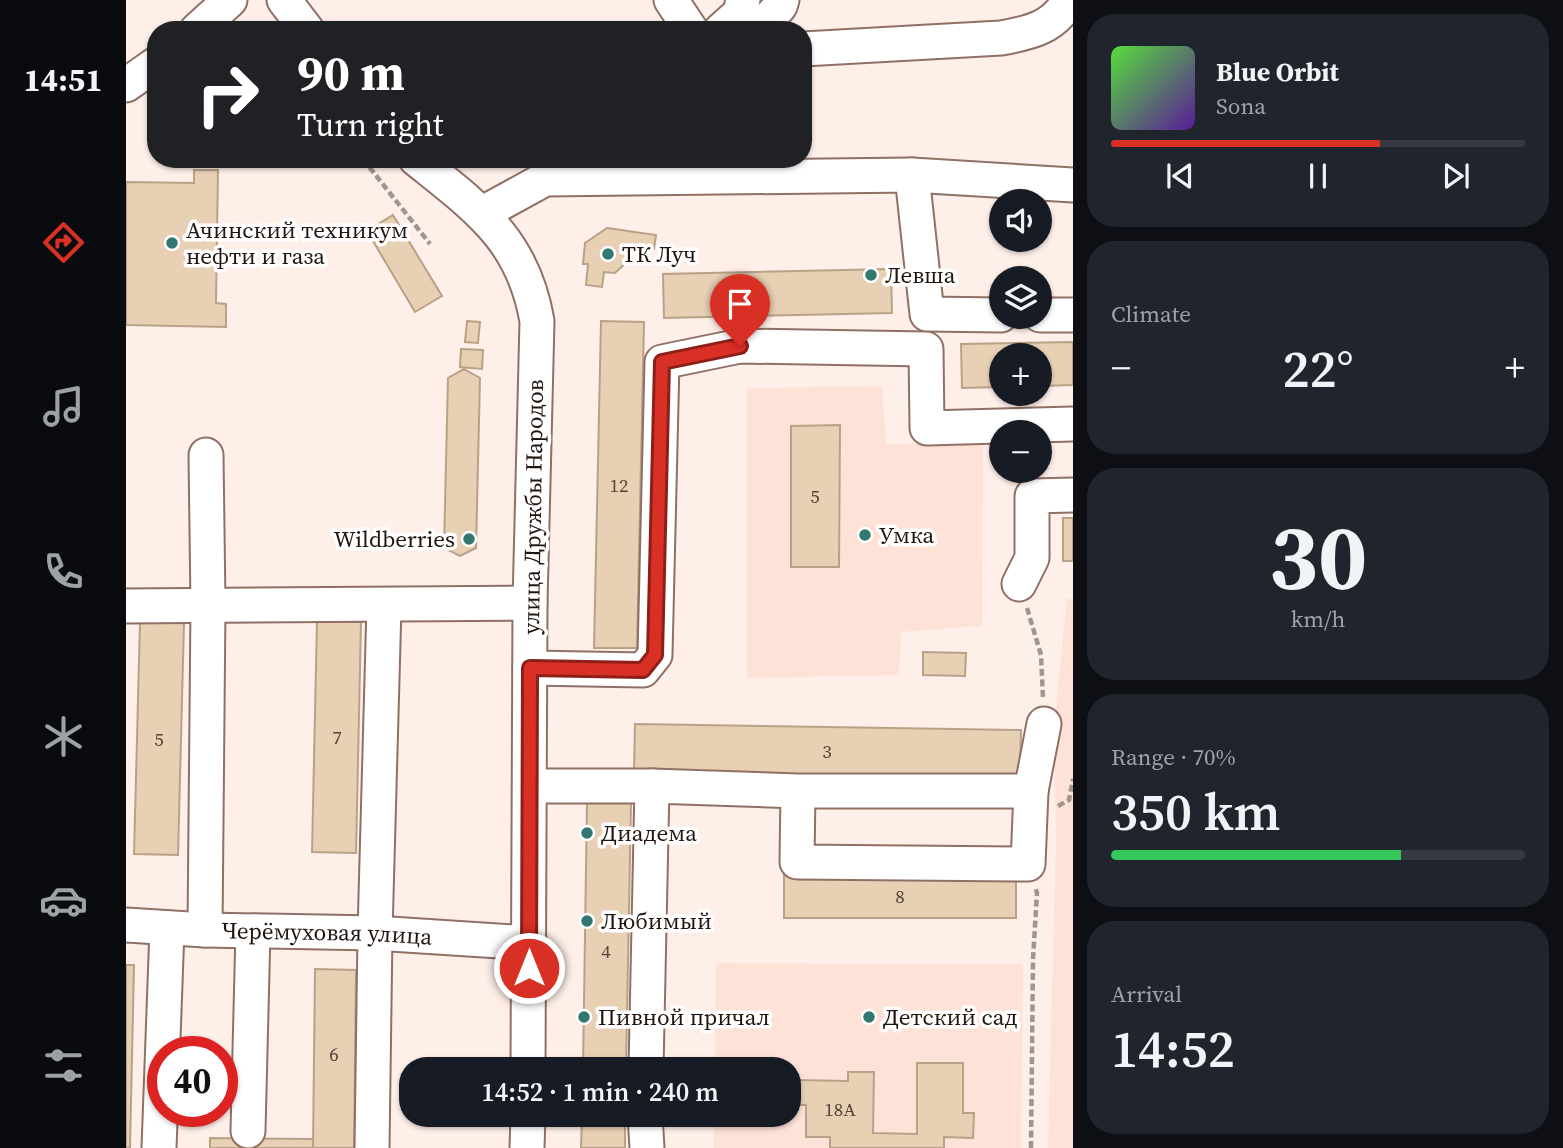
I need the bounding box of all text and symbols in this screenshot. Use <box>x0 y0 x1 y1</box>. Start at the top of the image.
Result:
text: 90 m <box>297 39 405 106</box>
icon: right <box>182 49 273 140</box>
text: Blue Orbit <box>1216 54 1339 90</box>
text: 14:51 <box>24 58 102 102</box>
text: Sona <box>1216 90 1266 122</box>
text: Turn right <box>297 103 443 147</box>
icon: previous <box>1161 157 1199 195</box>
icon: pause <box>1299 157 1337 195</box>
icon: next <box>1437 157 1475 195</box>
map controls <box>989 189 1052 483</box>
button: sound <box>989 189 1052 252</box>
place label: Ачинский техникум нефти и газа <box>186 214 408 272</box>
icon: directions <box>39 218 88 267</box>
marker: Ачинский техникум нефти и газа <box>164 235 180 251</box>
place label: ТК Луч <box>622 238 696 270</box>
marker: ТК Луч <box>600 246 616 262</box>
place label: Левша <box>885 259 956 291</box>
button: layers <box>989 266 1052 329</box>
marker: Левша <box>863 267 879 283</box>
pin <box>710 274 770 346</box>
icon: arrive <box>721 285 759 323</box>
text: Climate <box>1111 298 1191 330</box>
text: 22° <box>1282 333 1354 404</box>
text: − <box>1111 342 1131 394</box>
text: + <box>1505 342 1525 394</box>
button: + <box>989 343 1052 406</box>
street label: улица Дружбы Народов <box>515 379 551 635</box>
icon: music <box>39 382 88 431</box>
button: − <box>989 420 1052 483</box>
house number: 12 <box>609 472 629 498</box>
house number: 5 <box>810 483 820 509</box>
text: 30 <box>1269 495 1367 619</box>
place label: Умка <box>879 519 934 551</box>
place label: Wildberries <box>334 523 455 555</box>
marker: Умка <box>857 527 873 543</box>
marker: Wildberries <box>461 531 477 547</box>
icon: phone <box>39 547 88 596</box>
text: km/h <box>1291 603 1345 635</box>
icon: climate <box>39 712 88 761</box>
house number: 7 <box>332 724 342 750</box>
house number: 5 <box>154 726 164 752</box>
house number: 3 <box>822 738 832 764</box>
text: Range · 70% <box>1111 741 1236 773</box>
text: 350 km <box>1111 776 1280 847</box>
place label: Диадема <box>601 817 697 849</box>
marker: Диадема <box>579 825 595 841</box>
icon: car <box>39 876 88 925</box>
house number: 8 <box>895 883 905 909</box>
place label: Любимый <box>601 905 712 937</box>
marker: Любимый <box>579 913 595 929</box>
street label: Черёмуховая улица <box>221 914 434 953</box>
position arrow <box>492 931 566 1005</box>
house number: 4 <box>601 938 611 964</box>
text: Arrival <box>1111 978 1182 1010</box>
place label: Пивной причал <box>598 1001 770 1033</box>
place label: Детский сад <box>883 1001 1017 1033</box>
marker: Пивной причал <box>576 1009 592 1025</box>
marker: Детский сад <box>861 1009 877 1025</box>
text: 14:52 <box>1111 1013 1235 1084</box>
speed limit sign: 40 <box>147 1036 238 1127</box>
icon: filters <box>39 1041 88 1090</box>
house number: 6 <box>329 1041 339 1067</box>
text: 14:52 · 1 min · 240 m <box>481 1074 719 1110</box>
house number: 18А <box>824 1096 856 1122</box>

